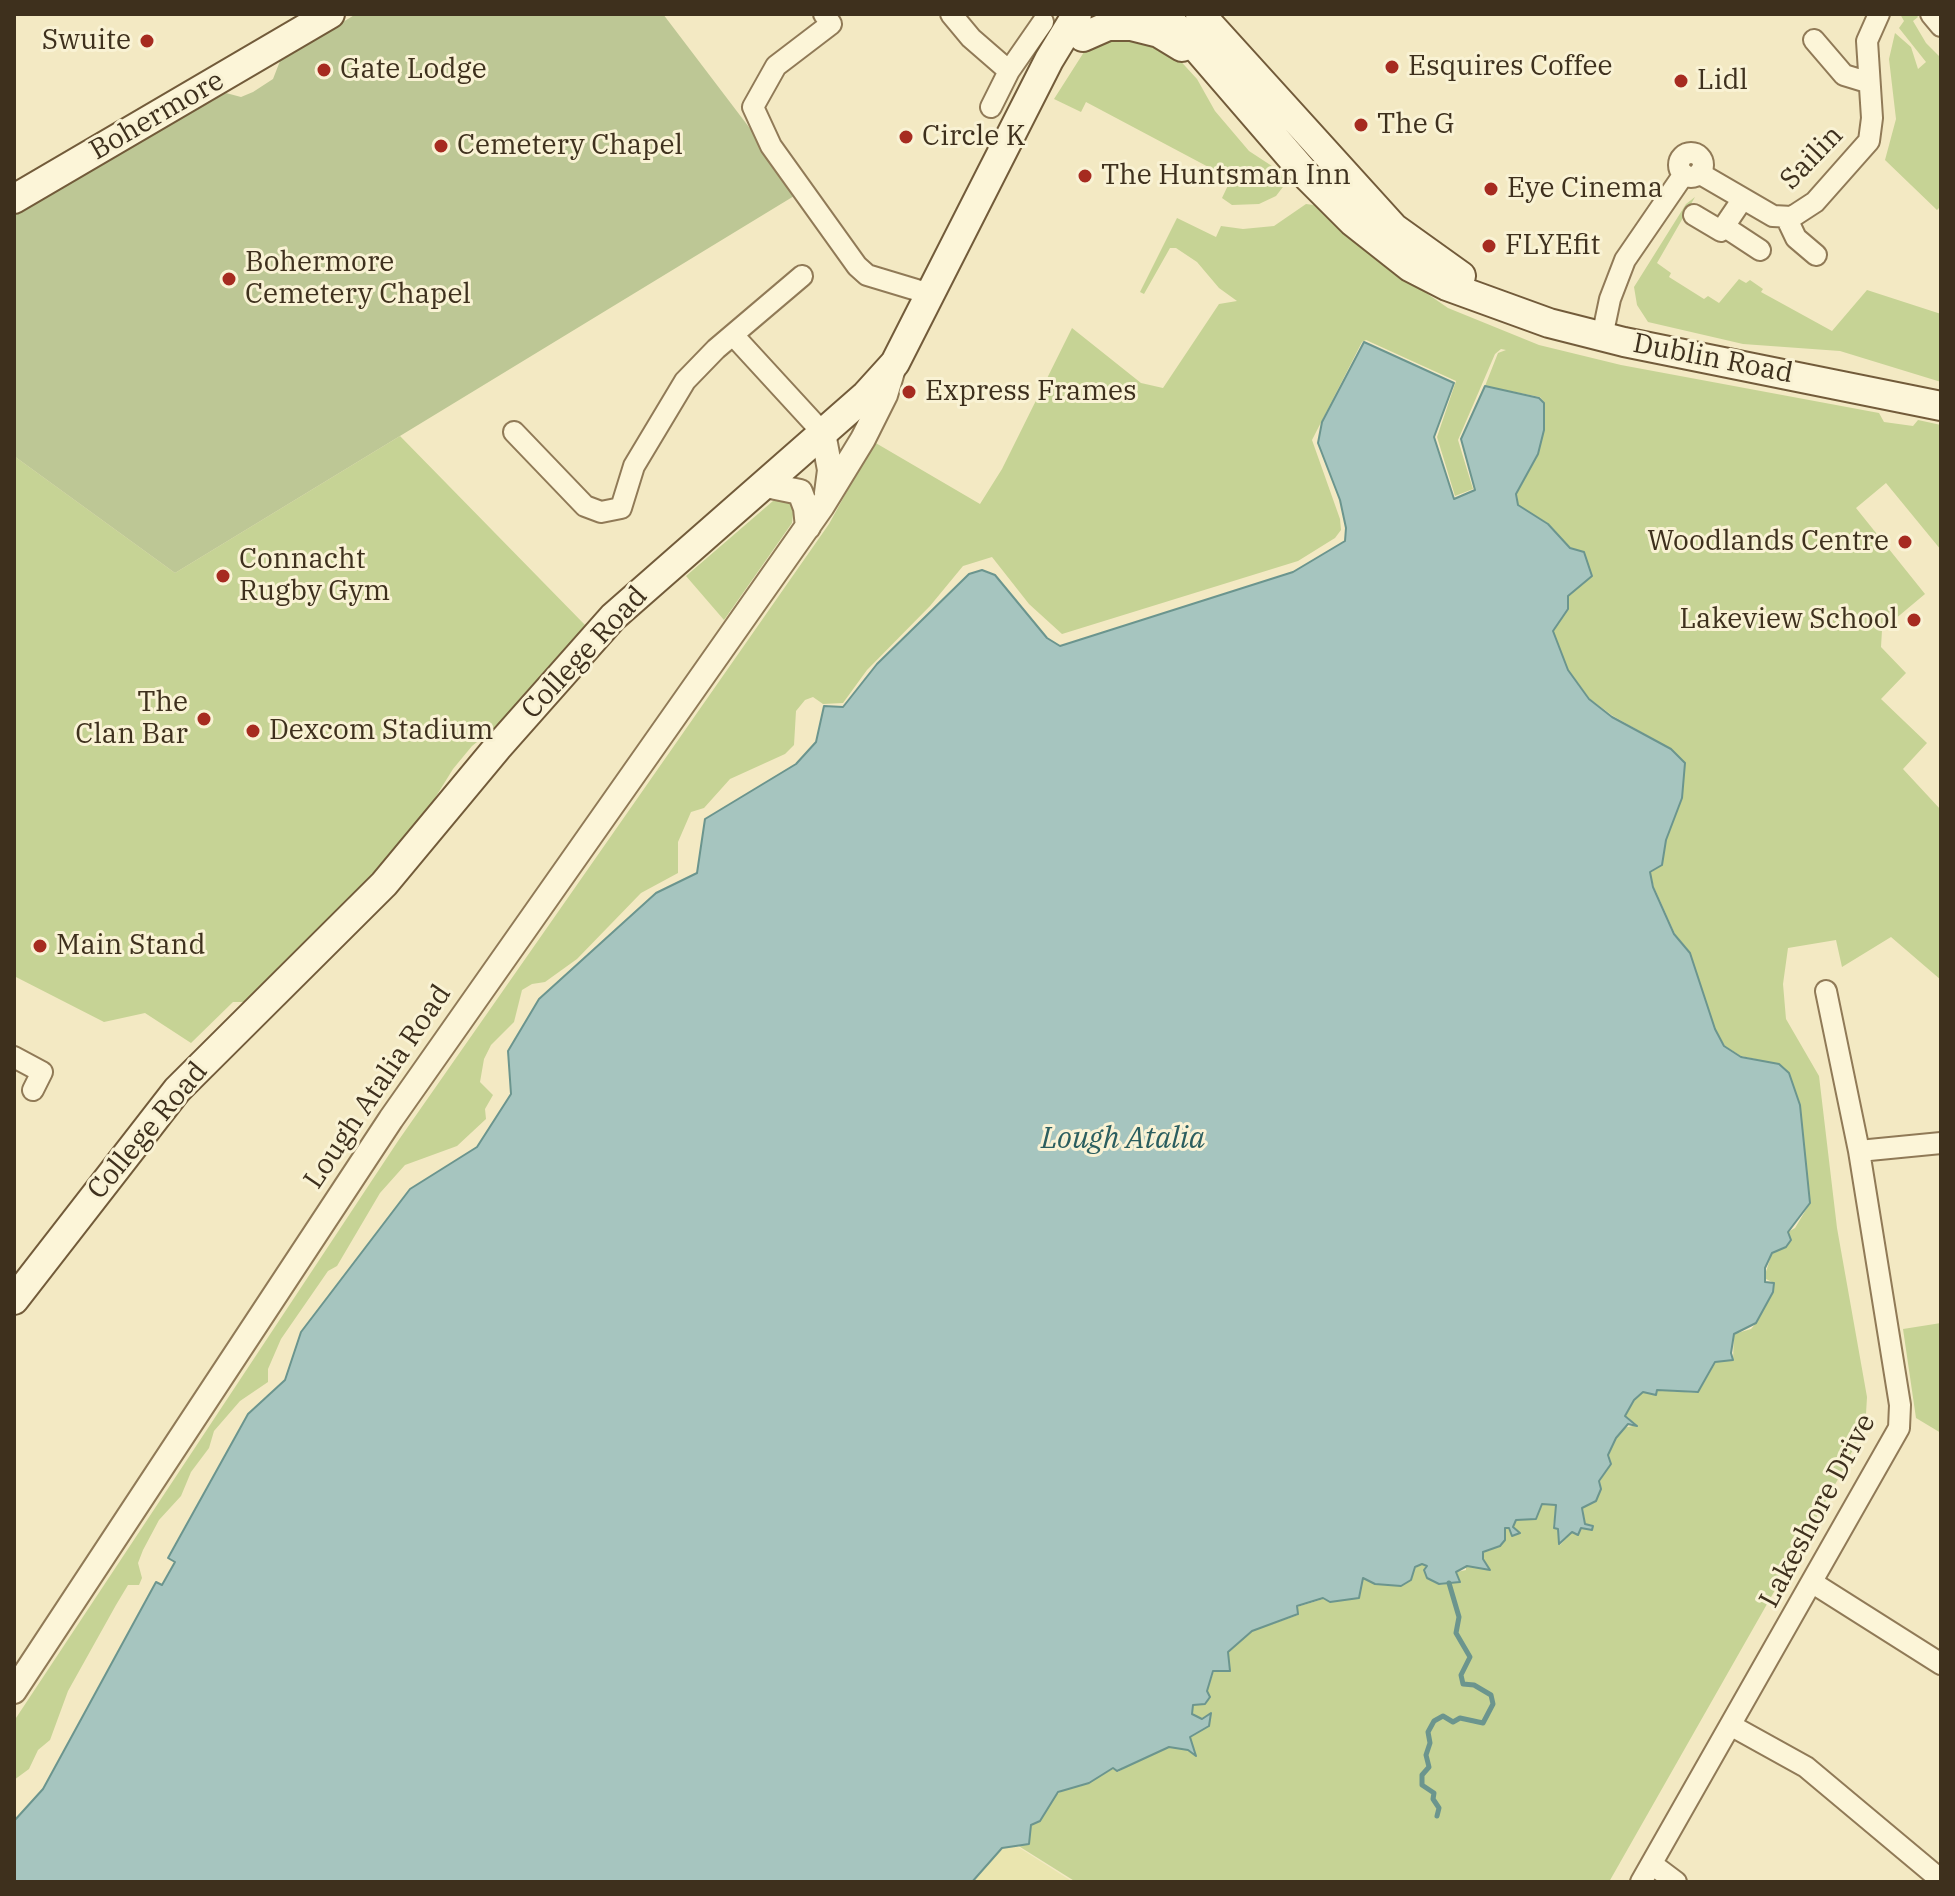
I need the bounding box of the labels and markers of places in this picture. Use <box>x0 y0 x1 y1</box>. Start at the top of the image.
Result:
place label: Swuite <box>42 24 131 58</box>
marker: Swuite <box>138 32 156 50</box>
place label: Esquires Coffee <box>1408 50 1613 84</box>
place label: Gate Lodge <box>340 53 487 87</box>
marker: Esquires Coffee <box>1383 58 1401 76</box>
marker: Gate Lodge <box>315 61 333 79</box>
place label: Lidl <box>1697 64 1748 98</box>
marker: Lidl <box>1672 72 1690 90</box>
place label: The G <box>1377 108 1454 142</box>
marker: The G <box>1352 116 1370 134</box>
place label: Circle K <box>922 120 1026 154</box>
marker: Circle K <box>897 128 915 146</box>
place label: Cemetery Chapel <box>457 129 683 163</box>
marker: Cemetery Chapel <box>432 137 450 155</box>
place label: The Huntsman Inn <box>1101 159 1351 193</box>
marker: The Huntsman Inn <box>1076 167 1094 185</box>
place label: Eye Cinema <box>1507 172 1663 206</box>
marker: Eye Cinema <box>1482 180 1500 198</box>
place label: FLYEfit <box>1505 229 1600 263</box>
marker: FLYEfit <box>1480 237 1498 255</box>
place label: Bohermore Cemetery Chapel <box>245 246 471 312</box>
marker: Bohermore Cemetery Chapel <box>220 270 238 288</box>
place label: Express Frames <box>925 375 1137 409</box>
marker: Express Frames <box>900 383 918 401</box>
place label: Woodlands Centre <box>1647 525 1889 559</box>
marker: Woodlands Centre <box>1896 533 1914 551</box>
place label: Connacht Rugby Gym <box>239 543 390 609</box>
marker: Connacht Rugby Gym <box>214 567 232 585</box>
place label: Lakeview School <box>1679 603 1898 637</box>
marker: Lakeview School <box>1905 611 1923 629</box>
place label: The Clan Bar <box>75 686 188 752</box>
marker: The Clan Bar <box>195 710 213 728</box>
place label: Dexcom Stadium <box>269 714 493 748</box>
marker: Dexcom Stadium <box>244 722 262 740</box>
place label: Main Stand <box>56 929 205 963</box>
marker: Main Stand <box>31 937 49 955</box>

